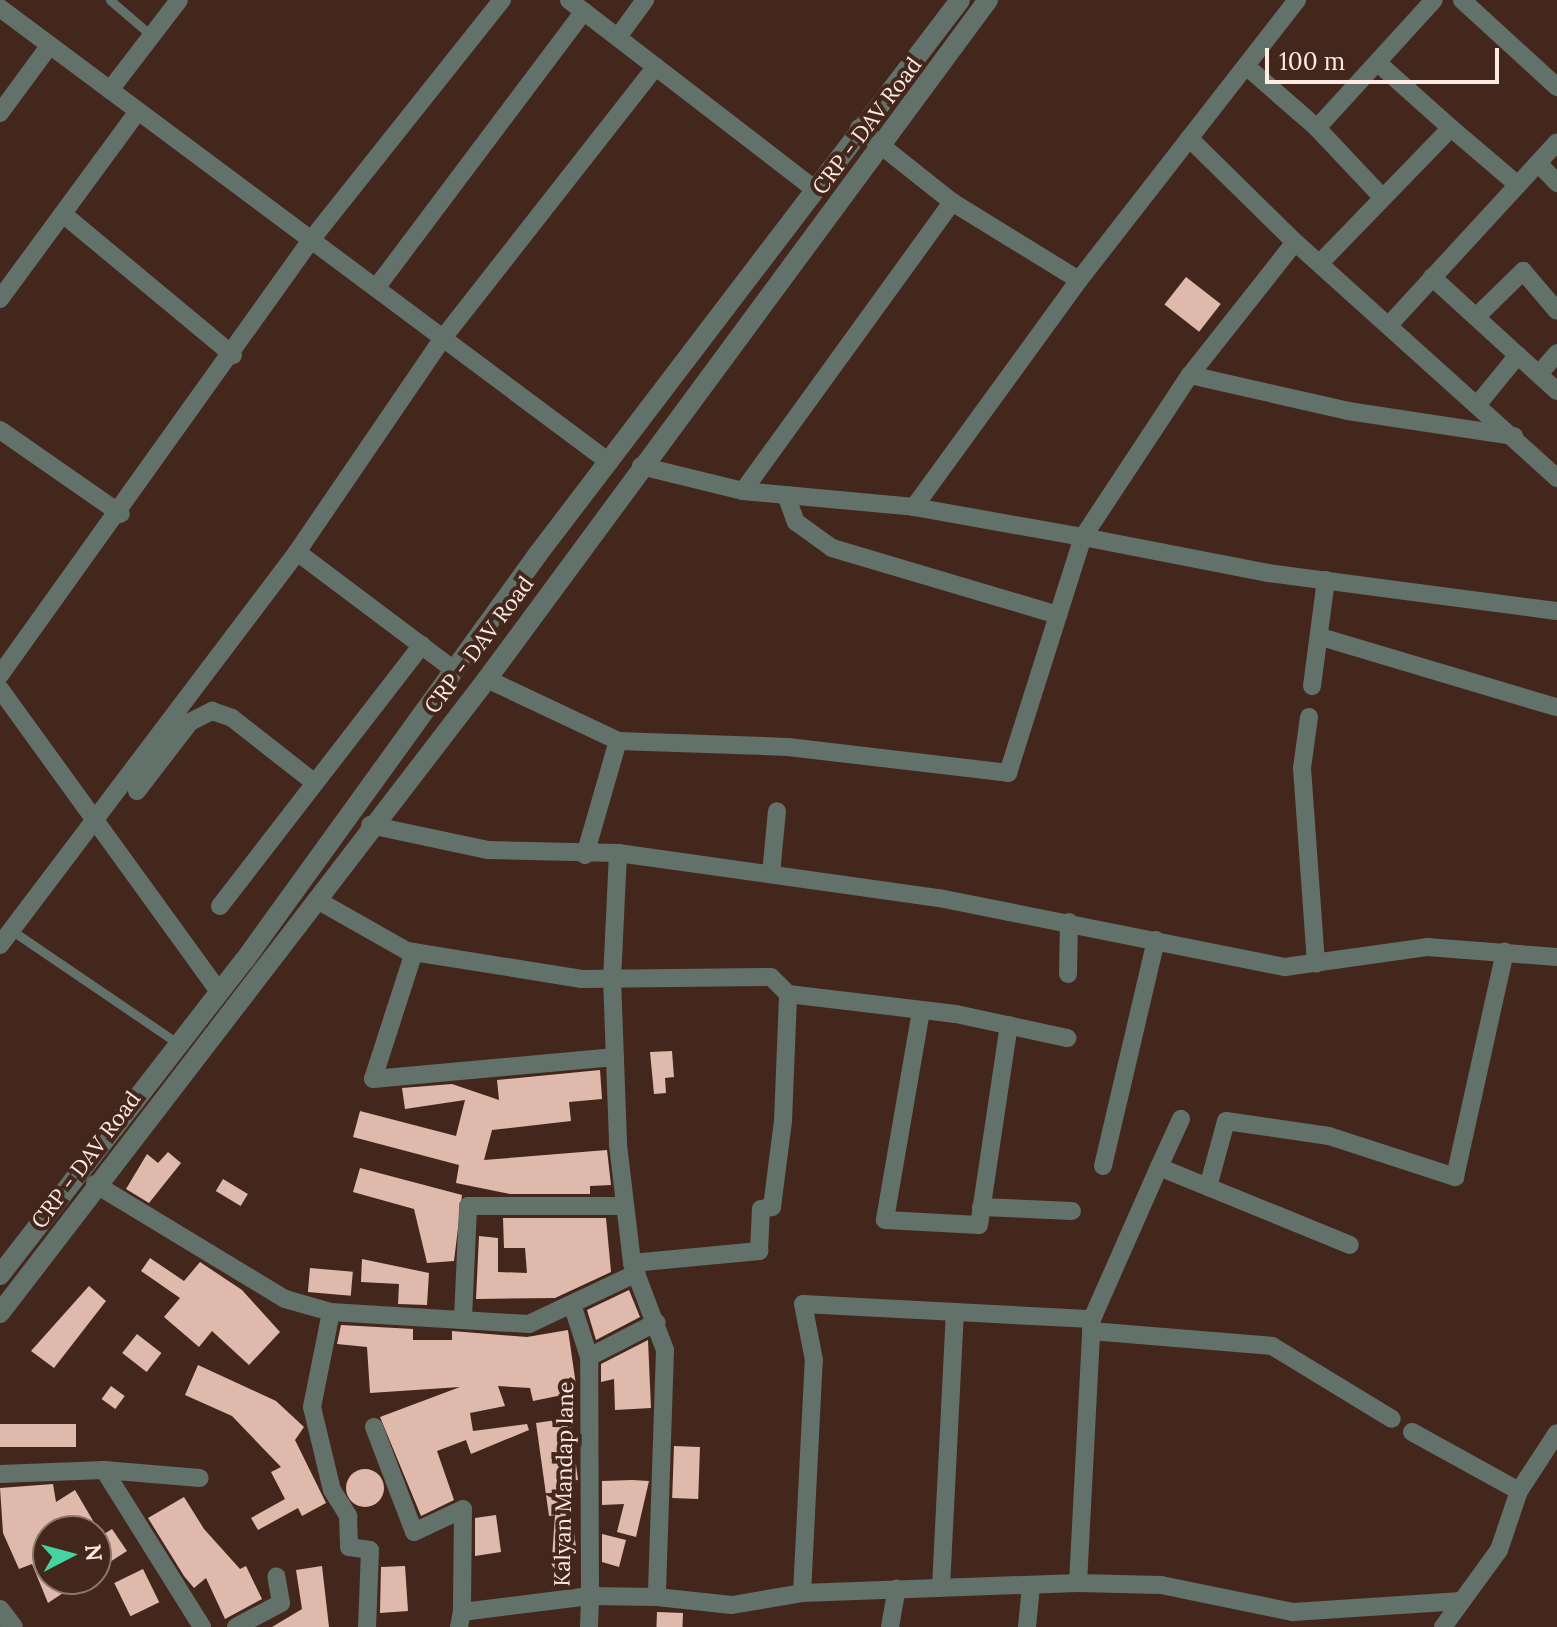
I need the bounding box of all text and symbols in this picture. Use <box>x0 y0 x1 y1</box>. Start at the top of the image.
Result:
scale bar <box>1269 32 1503 82</box>
text: 100 m <box>1279 46 1345 77</box>
street label: CRP - DAV Road <box>807 52 927 200</box>
street label: CRP - DAV Road <box>419 571 539 719</box>
street label: CRP - DAV Road <box>26 1086 146 1234</box>
street label: Kalyan Mandap lane <box>549 1381 579 1587</box>
north arrow <box>32 1515 112 1595</box>
text: N <box>79 1543 109 1563</box>

